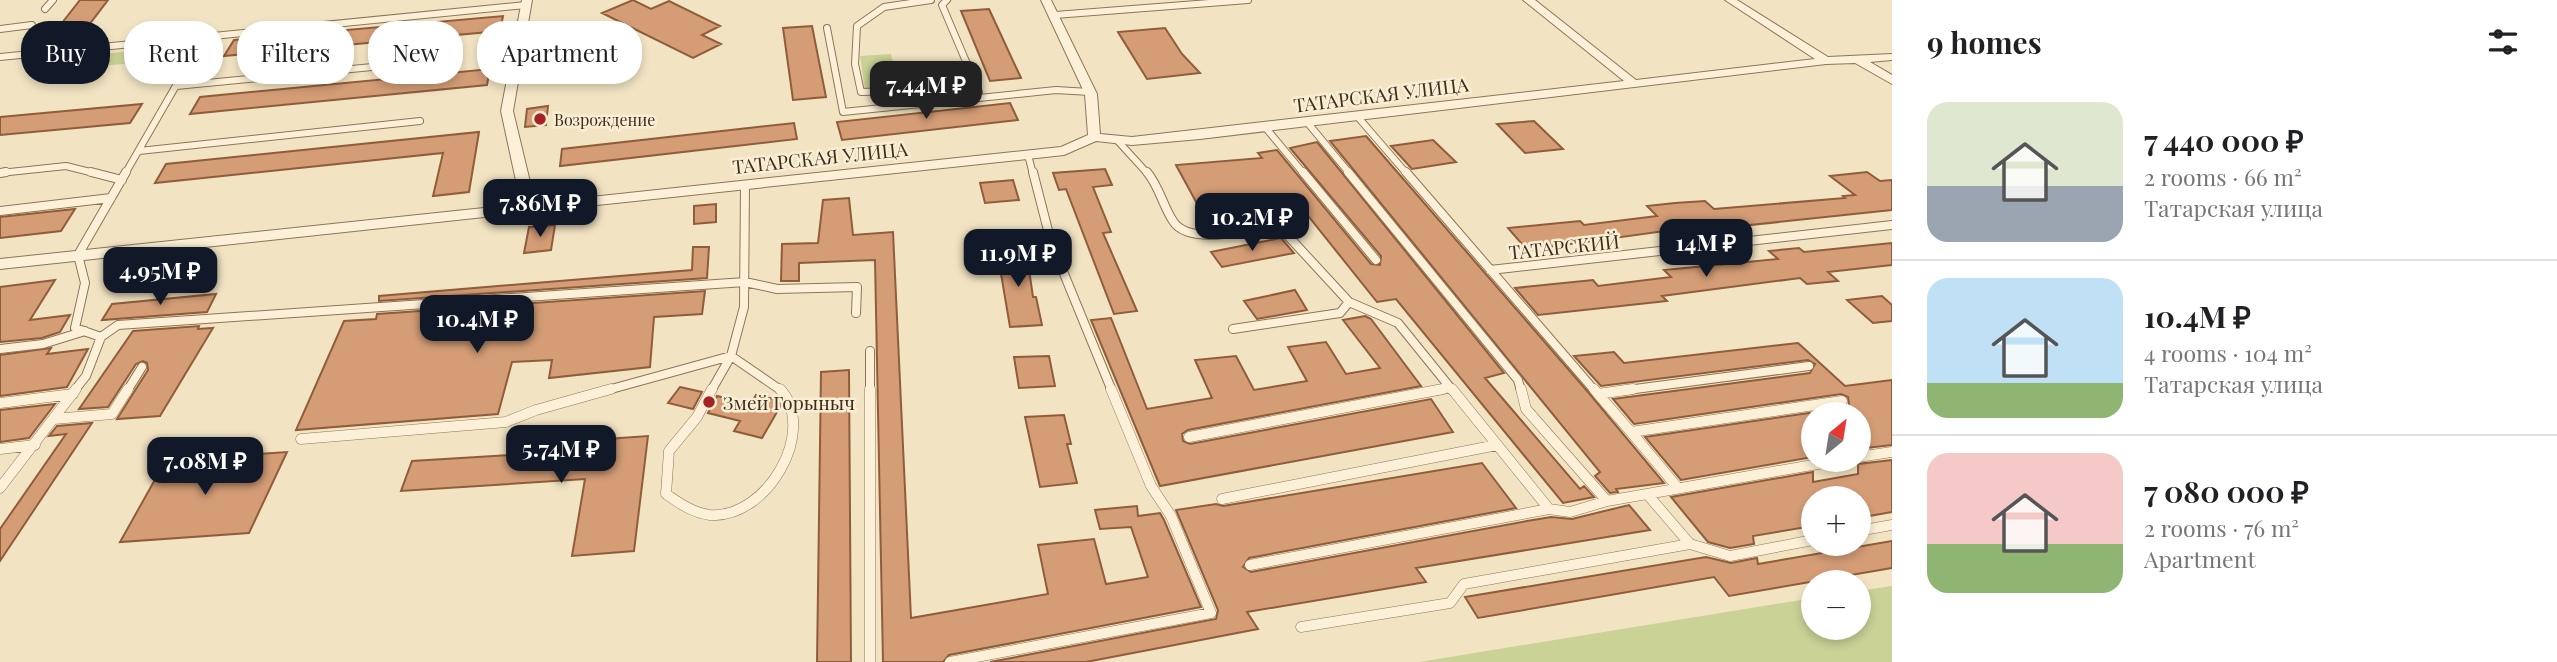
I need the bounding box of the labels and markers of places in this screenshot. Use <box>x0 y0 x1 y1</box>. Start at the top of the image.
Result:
pin: 7.44M ₽ <box>861 61 991 121</box>
place label: Возрождение <box>554 109 655 130</box>
marker: Возрождение <box>532 111 548 127</box>
pin: 7.86M ₽ <box>475 180 605 239</box>
pin: 10.2M ₽ <box>1187 194 1317 253</box>
pin: 14M ₽ <box>1657 219 1755 279</box>
pin: 11.9M ₽ <box>953 230 1083 289</box>
pin: 4.95M ₽ <box>95 247 225 307</box>
pin: 10.4M ₽ <box>412 296 542 355</box>
place label: Змей Горыныч <box>723 389 855 415</box>
marker: Змей Горыныч <box>701 394 717 410</box>
pin: 5.74M ₽ <box>496 426 626 485</box>
pin: 7.08M ₽ <box>140 438 270 497</box>

